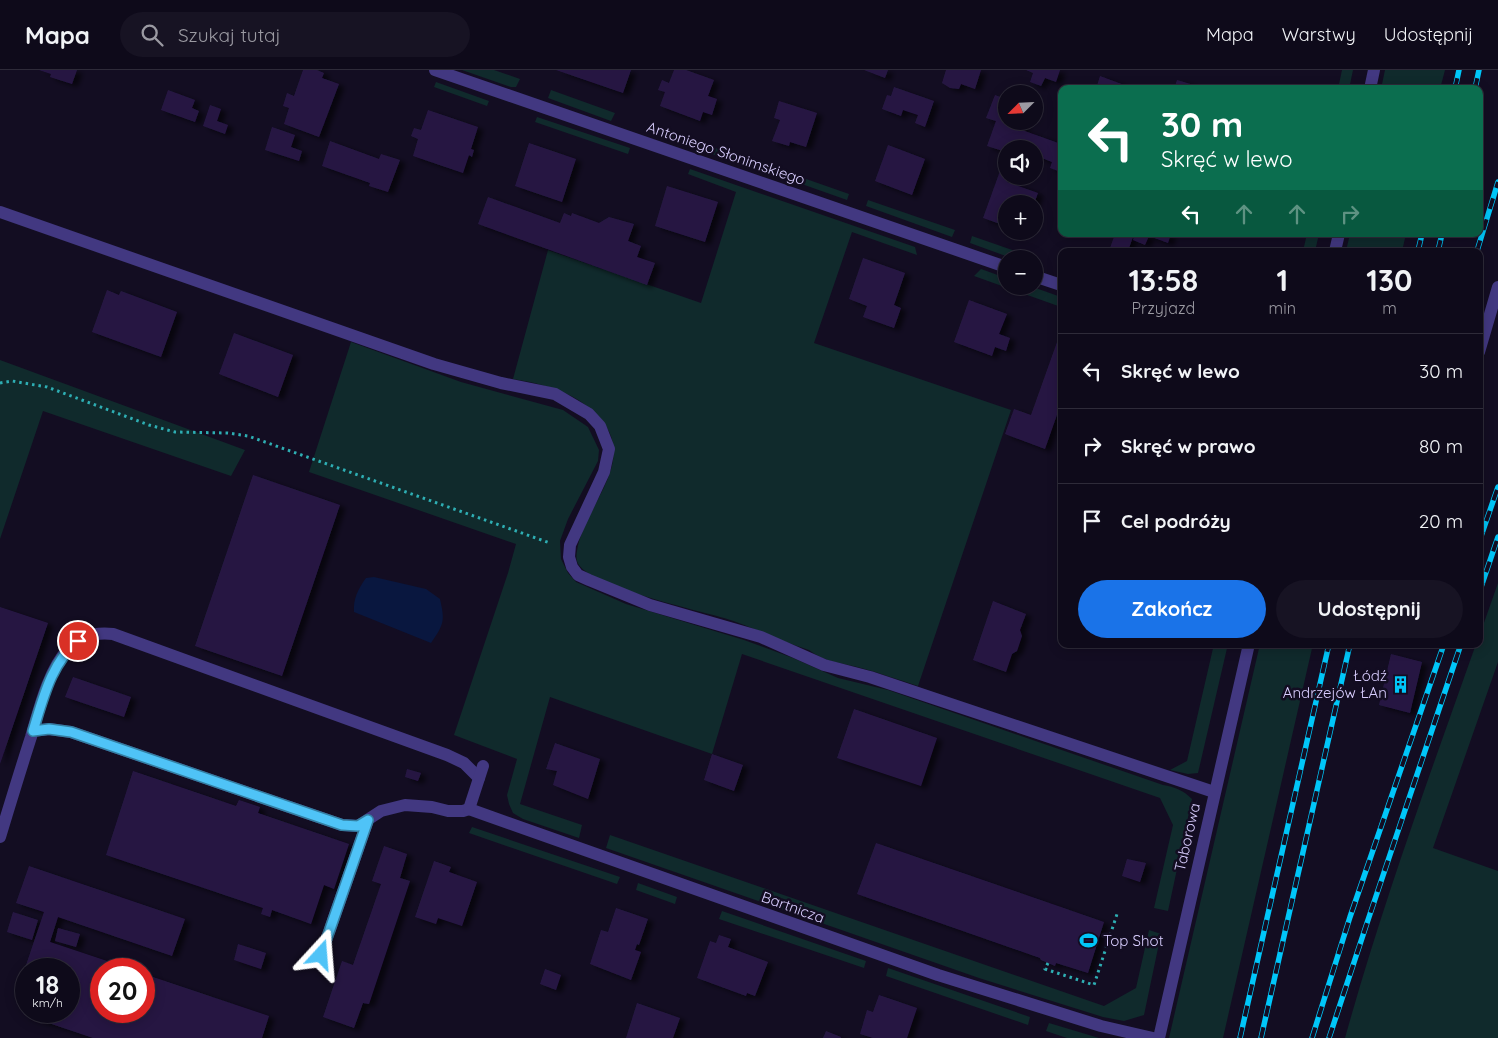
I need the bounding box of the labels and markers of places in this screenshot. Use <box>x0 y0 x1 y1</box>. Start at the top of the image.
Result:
pin <box>57 620 99 662</box>
place label: Łódź Andrzejów ŁAn <box>1283 666 1387 702</box>
building icon: Łódź Andrzejów ŁAn <box>1391 674 1411 694</box>
sports icon: Top Shot <box>1079 930 1099 950</box>
place label: Top Shot <box>1103 931 1164 950</box>

